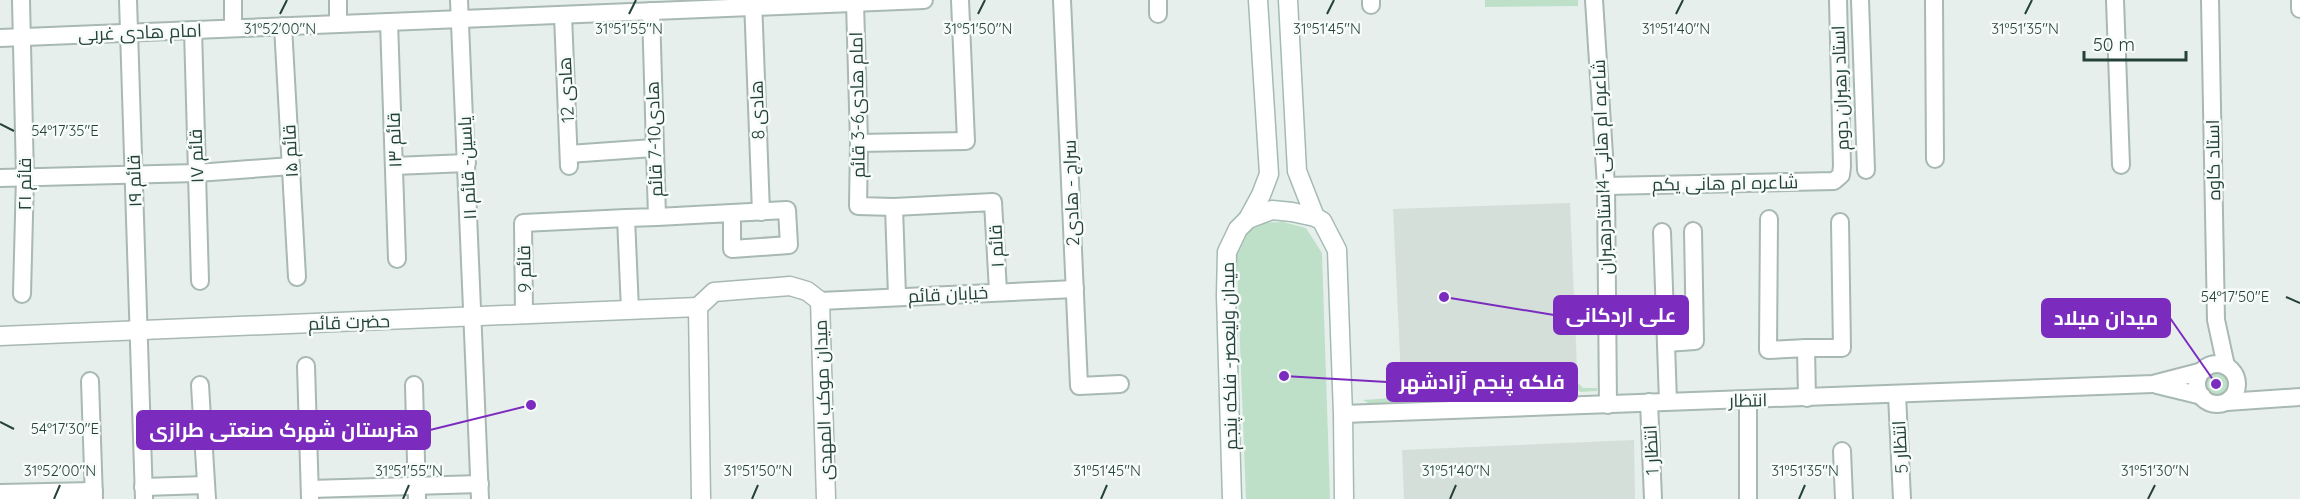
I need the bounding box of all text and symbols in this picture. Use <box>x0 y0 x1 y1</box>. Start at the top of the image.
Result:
street label: امام هادی غربی <box>78 18 202 47</box>
text: 31°52'00"N <box>244 19 316 38</box>
text: 31°51'55"N <box>595 19 663 38</box>
text: 31°51'50"N <box>944 19 1012 38</box>
text: 31°51'45"N <box>1293 19 1361 38</box>
text: 31°51'40"N <box>1642 19 1710 38</box>
text: 31°51'35"N <box>1991 19 2059 38</box>
scale bar <box>2084 24 2186 62</box>
street label: استاد رهبران دوم <box>1826 25 1855 151</box>
street label: امام هادی6-3 قائم <box>844 32 871 178</box>
text: 50 m <box>2093 33 2135 56</box>
street label: 12 هادی <box>553 56 579 124</box>
street label: شاعره ام هانی-4استادرهبران <box>1587 59 1618 275</box>
street label: هادی 8 <box>744 80 770 140</box>
street label: هادی10-7 قائم <box>640 81 669 197</box>
street label: قائم ۱۳ <box>382 112 407 168</box>
street label: یاسین- قائم ۱۱ <box>453 115 482 220</box>
street label: استاد کاوه <box>2201 119 2225 201</box>
text: 54°17'35"E <box>31 121 99 140</box>
street label: قائم ۱۵ <box>277 124 304 178</box>
street label: قائم ۱۷ <box>184 128 209 184</box>
street label: سراج - هادی2 <box>1058 139 1085 247</box>
street label: قائم ۱۹ <box>122 154 147 208</box>
street label: قائم ۲۱ <box>13 158 37 210</box>
street label: شاعره ام هانی یکم <box>1652 170 1798 197</box>
street label: قائم ۱ <box>983 224 1010 268</box>
street label: قائم 9 <box>512 245 537 293</box>
street label: میدان ولیعصر- فلکه پنجم <box>1216 262 1243 450</box>
street label: خیابان قائم <box>907 280 989 309</box>
text: 54°17'50"E <box>2201 287 2269 306</box>
callout: علی اردکانی <box>1554 296 1688 334</box>
callout: میدان میلاد <box>2042 299 2170 337</box>
text: علی اردکانی <box>1566 302 1676 327</box>
text: میدان میلاد <box>2054 305 2158 330</box>
street label: حضرت قائم <box>308 309 390 336</box>
street label: میدان موکب المهدی <box>809 319 837 481</box>
callout: فلکه پنجم آزادشهر <box>1387 363 1577 401</box>
text: فلکه پنجم آزادشهر <box>1398 369 1565 396</box>
street label: انتظار <box>1728 388 1767 412</box>
callout: هنرستان شهرک صنعتی طرازی <box>137 411 430 449</box>
text: هنرستان شهرک صنعتی طرازی <box>149 417 419 443</box>
text: 54°17'30"E <box>31 419 99 438</box>
street label: انتظار 5 <box>1887 420 1913 474</box>
street label: انتظار 1 <box>1638 424 1664 476</box>
text: 31°52'00"N <box>24 461 96 480</box>
text: 31°51'55"N <box>375 461 443 480</box>
text: 31°51'50"N <box>724 461 792 480</box>
text: 31°51'45"N <box>1073 461 1141 480</box>
text: 31°51'40"N <box>1422 461 1490 480</box>
text: 31°51'35"N <box>1771 461 1839 480</box>
text: 31°51'30"N <box>2121 461 2189 480</box>

